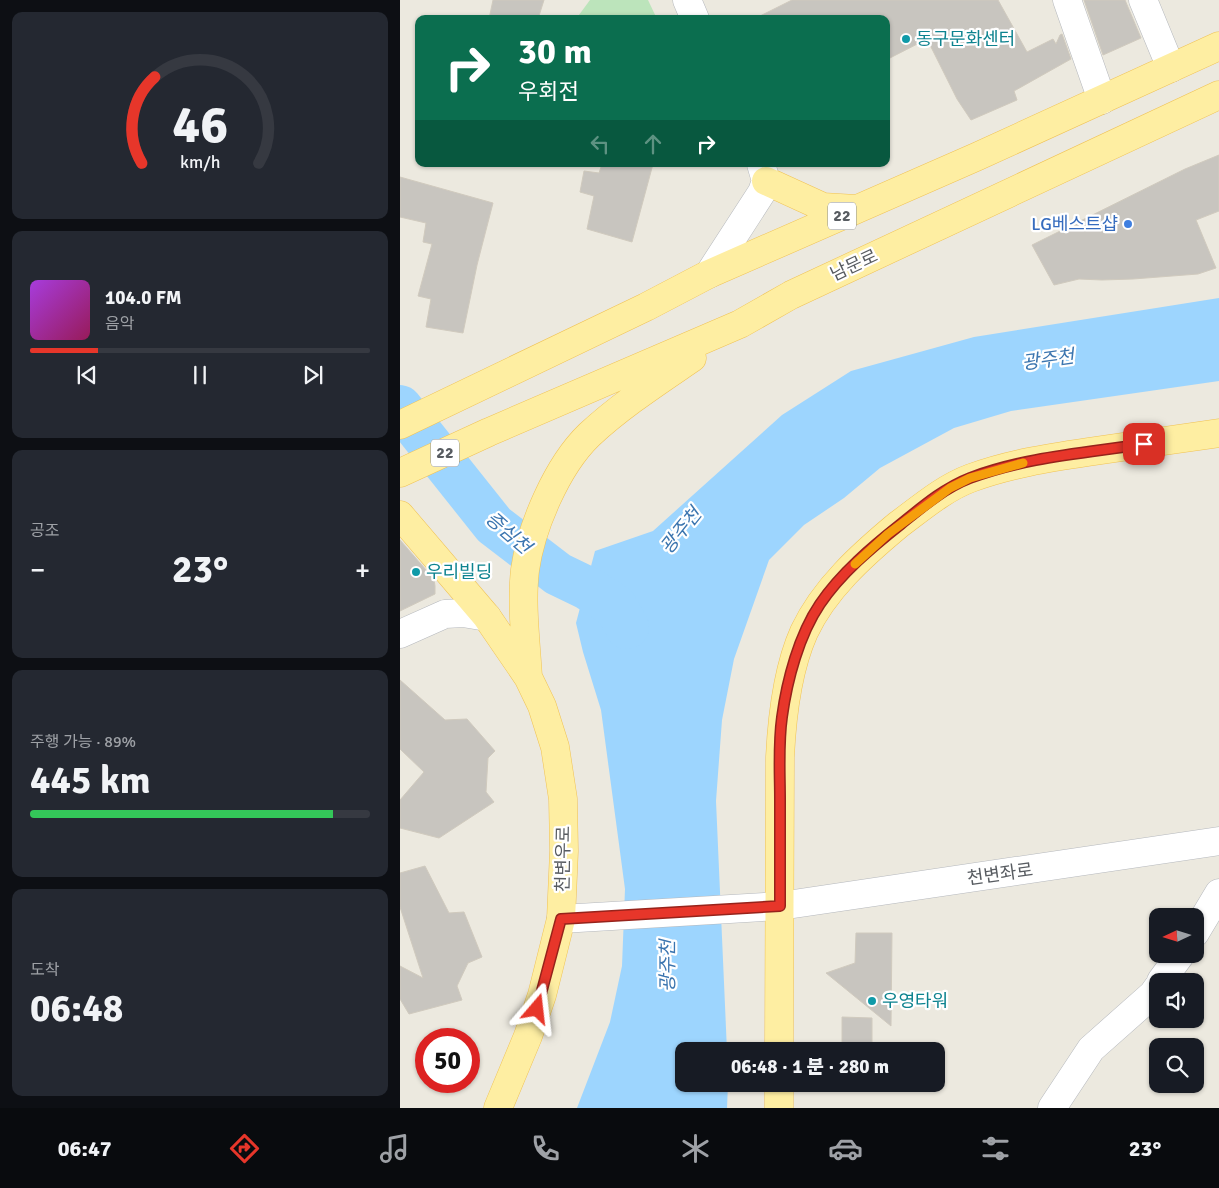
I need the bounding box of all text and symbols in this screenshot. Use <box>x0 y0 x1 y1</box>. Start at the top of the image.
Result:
place label: 동구문화센터 <box>916 28 1015 50</box>
text: 30 m <box>518 30 592 73</box>
marker: 동구문화센터 <box>900 33 912 45</box>
icon: right <box>435 35 500 100</box>
text: 우회전 <box>518 78 579 105</box>
text: 46 <box>172 93 228 157</box>
icon: left <box>586 130 614 158</box>
icon: ahead <box>639 130 667 158</box>
icon: right <box>692 130 720 158</box>
text: km/h <box>180 151 220 173</box>
road number: 22 <box>828 202 856 230</box>
place label: LG베스트샵 <box>1031 213 1118 235</box>
marker: LG베스트샵 <box>1122 218 1134 230</box>
street label: 남문로 <box>827 245 881 285</box>
text: 104.0 FM <box>105 286 182 310</box>
text: 음악 <box>105 314 134 334</box>
water label: 광주천 <box>1020 344 1077 376</box>
icon: previous <box>73 361 101 389</box>
icon: pause <box>186 361 214 389</box>
icon: next <box>299 361 327 389</box>
pin <box>1123 423 1165 465</box>
icon: arrive <box>1130 430 1158 458</box>
road number: 22 <box>431 439 459 466</box>
water label: 광주천 <box>655 502 708 559</box>
water label: 증심천 <box>480 507 537 560</box>
text: 공조 <box>30 521 59 541</box>
text: 23° <box>172 546 228 593</box>
text: − <box>30 553 45 587</box>
text: + <box>355 553 370 587</box>
place label: 우리빌딩 <box>426 561 492 583</box>
marker: 우리빌딩 <box>410 566 422 578</box>
text: 주행 가능 · 89% <box>30 732 136 752</box>
text: 445 km <box>30 757 151 804</box>
street label: 천변우로 <box>551 826 575 892</box>
street label: 천변좌로 <box>966 858 1034 890</box>
north arrow <box>1149 908 1204 962</box>
map controls <box>1149 908 1204 1093</box>
water label: 광주천 <box>656 938 680 992</box>
text: 도착 <box>30 960 59 980</box>
button: sound <box>1149 973 1204 1028</box>
position arrow <box>510 982 562 1034</box>
text: 06:48 <box>30 985 123 1032</box>
place label: 우영타워 <box>882 990 948 1012</box>
marker: 우영타워 <box>866 995 878 1007</box>
speed limit sign: 50 <box>415 1028 480 1093</box>
button: search <box>1149 1038 1204 1093</box>
text: 06:48 · 1 분 · 280 m <box>731 1055 889 1079</box>
icon: directions <box>227 1131 262 1166</box>
icon: music <box>377 1131 412 1166</box>
icon: phone <box>528 1131 563 1166</box>
icon: climate <box>678 1131 713 1166</box>
icon: car <box>828 1131 863 1166</box>
icon: filters <box>978 1131 1013 1166</box>
text: 06:47 <box>58 1135 112 1162</box>
text: 23° <box>1129 1135 1161 1162</box>

